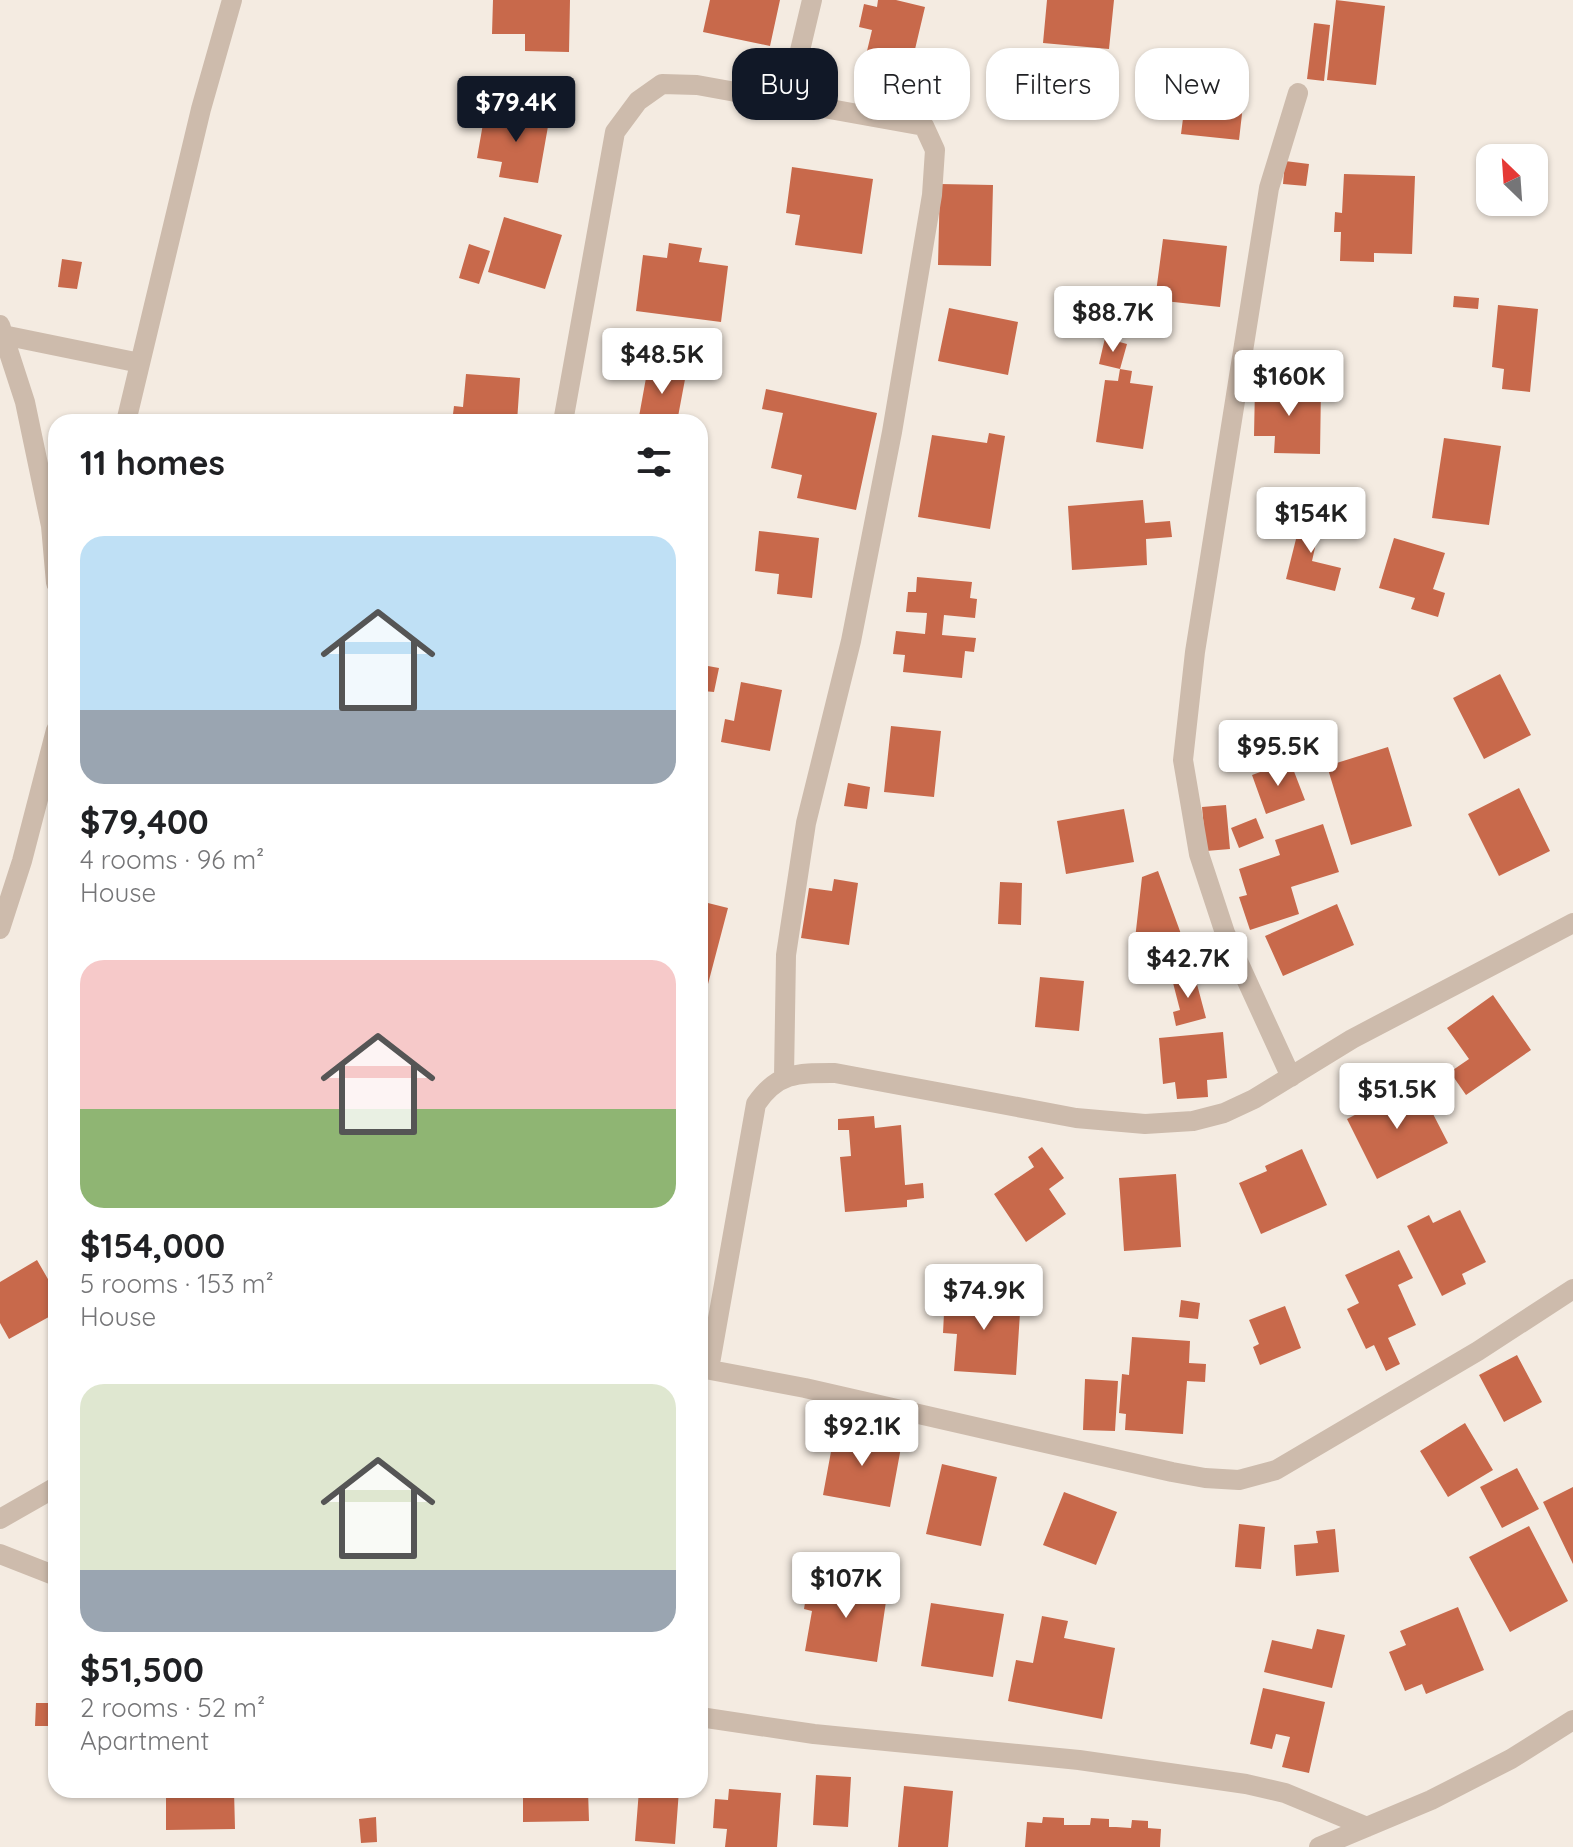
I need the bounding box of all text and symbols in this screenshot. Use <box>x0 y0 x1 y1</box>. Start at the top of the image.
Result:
chip: Buy <box>732 48 838 120</box>
chip: Rent <box>854 48 970 120</box>
chip: Filters <box>986 48 1119 120</box>
chip: New <box>1135 48 1249 120</box>
pin: $79.4K <box>451 76 581 144</box>
text: $79.4K <box>475 85 557 118</box>
north arrow <box>1476 144 1548 216</box>
map controls <box>1476 144 1548 216</box>
pin: $88.7K <box>1048 286 1178 354</box>
text: $88.7K <box>1072 295 1154 328</box>
pin: $48.5K <box>597 328 727 396</box>
text: $48.5K <box>620 337 704 370</box>
pin: $160K <box>1233 350 1345 418</box>
text: $160K <box>1252 359 1326 392</box>
icon: filters <box>632 440 676 484</box>
text: 11 homes <box>80 441 225 484</box>
pin: $154K <box>1255 487 1367 555</box>
text: $154K <box>1275 496 1347 529</box>
icon: home <box>306 588 450 732</box>
pin: $95.5K <box>1213 720 1343 788</box>
text: $95.5K <box>1237 729 1319 762</box>
text: $79,400 <box>80 800 209 843</box>
text: 4 rooms · 96 m² <box>80 843 264 876</box>
text: House <box>80 876 156 909</box>
pin: $42.7K <box>1123 932 1253 1000</box>
text: $42.7K <box>1146 941 1230 974</box>
icon: home <box>306 1012 450 1156</box>
pin: $51.5K <box>1332 1063 1462 1131</box>
text: $51.5K <box>1357 1072 1437 1105</box>
text: $154,000 <box>80 1224 225 1267</box>
pin: $74.9K <box>919 1264 1049 1332</box>
text: 5 rooms · 153 m² <box>80 1267 274 1300</box>
text: $74.9K <box>943 1273 1025 1306</box>
text: House <box>80 1300 156 1333</box>
pin: $92.1K <box>797 1400 927 1468</box>
text: $92.1K <box>823 1409 901 1442</box>
icon: home <box>306 1436 450 1580</box>
pin: $107K <box>790 1552 902 1620</box>
text: $107K <box>810 1561 882 1594</box>
text: $51,500 <box>80 1648 204 1691</box>
text: 2 rooms · 52 m² <box>80 1691 265 1724</box>
text: Apartment <box>80 1724 209 1757</box>

